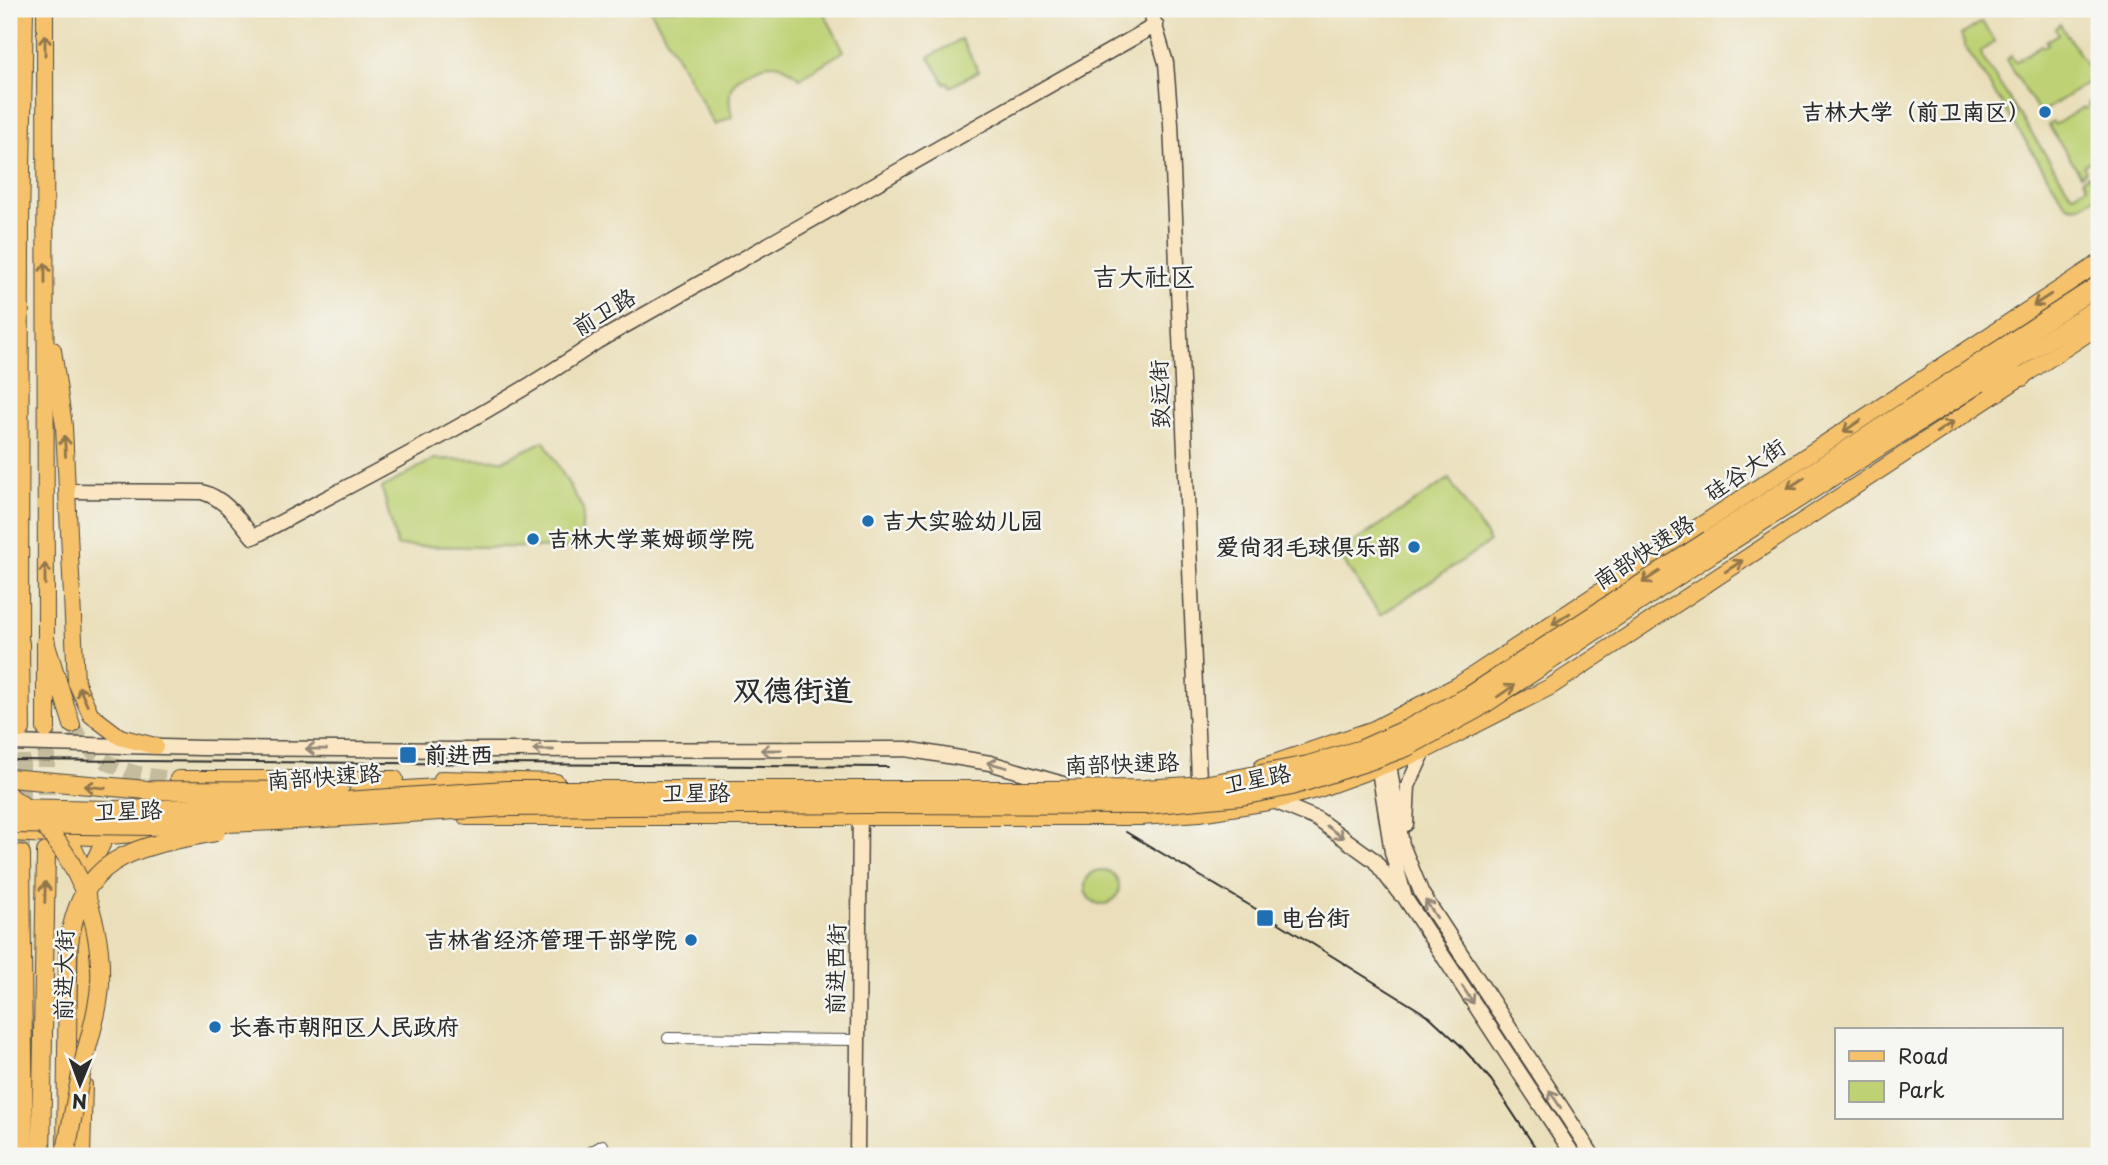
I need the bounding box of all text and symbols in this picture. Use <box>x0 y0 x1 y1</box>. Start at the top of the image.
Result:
one-way arrow <box>38 34 52 57</box>
place label: 吉林大学（前卫南区） <box>1801 93 2031 128</box>
marker: 吉林大学（前卫南区） <box>2037 104 2053 120</box>
district label: 吉大社区 <box>1092 256 1196 295</box>
one-way arrow <box>38 261 52 284</box>
street label: 前卫路 <box>565 278 642 343</box>
one-way arrow <box>2033 294 2053 308</box>
street label: 致远街 <box>1140 359 1177 429</box>
one-way arrow <box>1843 419 1863 433</box>
one-way arrow <box>1934 420 1954 434</box>
street label: 硅谷大街 <box>1696 429 1792 509</box>
one-way arrow <box>59 435 72 458</box>
one-way arrow <box>1786 476 1806 490</box>
place label: 吉大实验幼儿园 <box>882 502 1043 537</box>
street label: 南部快速路 <box>1585 505 1701 597</box>
marker: 吉大实验幼儿园 <box>860 513 876 529</box>
place label: 吉林大学莱姆顿学院 <box>547 520 754 555</box>
place label: 爱尚羽毛球俱乐部 <box>1216 528 1400 563</box>
marker: 吉林大学莱姆顿学院 <box>525 531 541 547</box>
marker: 爱尚羽毛球俱乐部 <box>1406 539 1422 555</box>
one-way arrow <box>1724 558 1743 573</box>
one-way arrow <box>39 562 52 585</box>
one-way arrow <box>1642 570 1662 584</box>
one-way arrow <box>1552 612 1571 627</box>
district label: 双德街道 <box>733 666 853 711</box>
one-way arrow <box>1496 683 1515 698</box>
one-way arrow <box>76 686 89 708</box>
place label: 前进西 <box>424 736 493 771</box>
one-way arrow <box>305 742 328 756</box>
one-way arrow <box>532 743 555 757</box>
one-way arrow <box>760 743 783 757</box>
street label: 南部快速路 <box>1064 743 1180 782</box>
marker: 前进西 <box>398 745 418 765</box>
street label: 南部快速路 <box>265 754 382 797</box>
street label: 卫星路 <box>1220 754 1294 801</box>
one-way arrow <box>986 758 1009 771</box>
street label: 卫星路 <box>662 774 731 809</box>
one-way arrow <box>84 780 107 793</box>
street label: 卫星路 <box>93 791 163 828</box>
one-way arrow <box>1325 824 1344 839</box>
one-way arrow <box>38 881 52 904</box>
place label: 电台街 <box>1281 899 1350 934</box>
one-way arrow <box>1424 899 1438 919</box>
marker: 电台街 <box>1255 908 1275 928</box>
place label: 吉林省经济管理干部学院 <box>424 921 677 956</box>
street label: 前进西街 <box>816 923 853 1015</box>
street label: 前进大街 <box>44 929 81 1021</box>
marker: 吉林省经济管理干部学院 <box>683 932 699 948</box>
one-way arrow <box>1462 985 1476 1005</box>
place label: 长春市朝阳区人民政府 <box>229 1008 459 1043</box>
marker: 长春市朝阳区人民政府 <box>207 1019 223 1035</box>
legend <box>1835 1028 2062 1120</box>
text: Road <box>1898 1039 1949 1071</box>
north arrow <box>46 1050 116 1120</box>
text: Park <box>1898 1073 1945 1105</box>
text: N <box>72 1088 87 1116</box>
one-way arrow <box>1548 1090 1563 1109</box>

